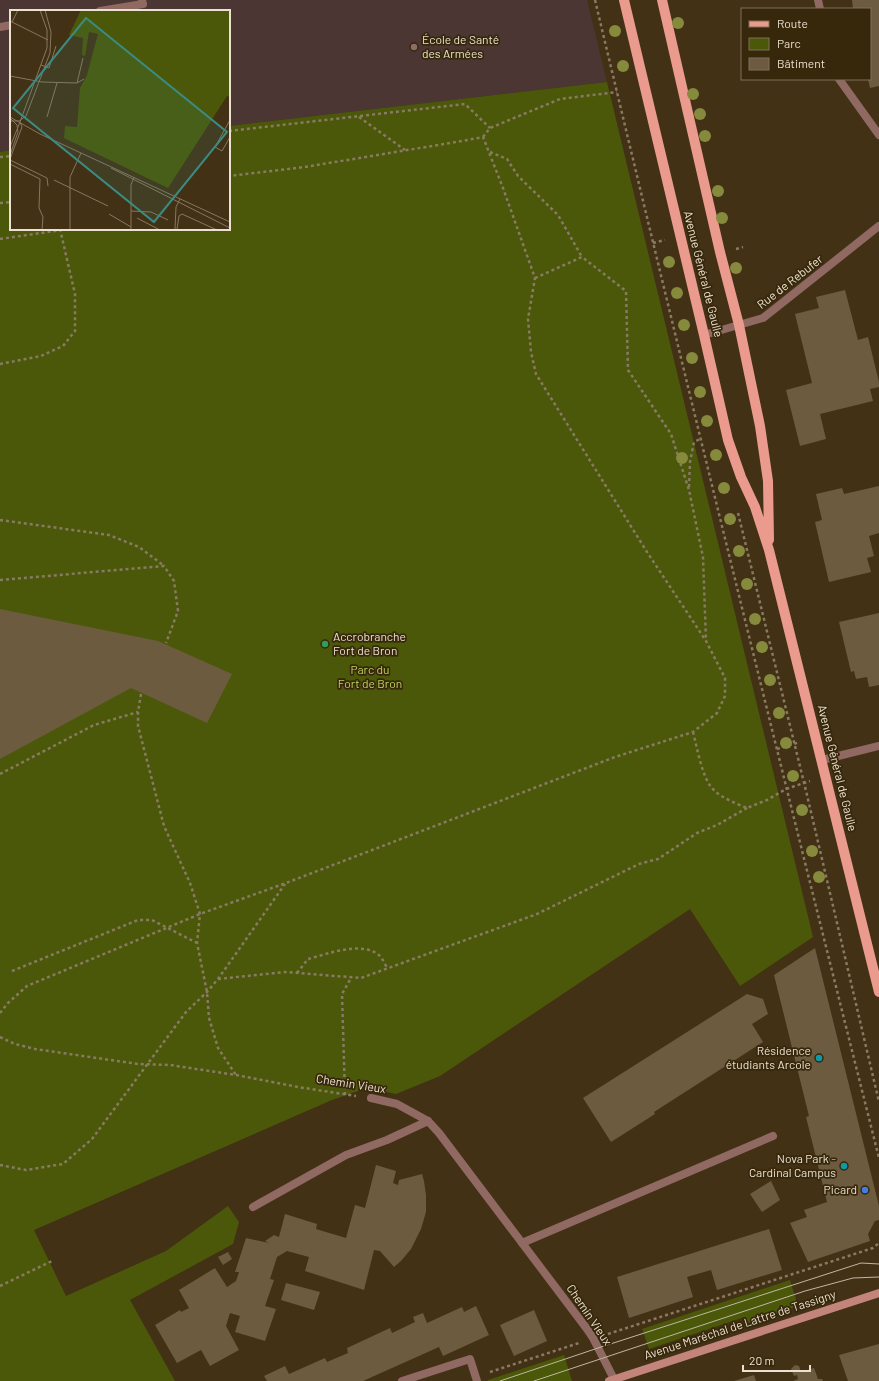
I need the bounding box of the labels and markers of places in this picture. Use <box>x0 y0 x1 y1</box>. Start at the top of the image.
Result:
place label: École de Santé des Armées <box>422 32 499 60</box>
marker: École de Santé des Armées <box>409 42 419 52</box>
place label: Accrobranche Fort de Bron <box>333 629 406 657</box>
marker: Accrobranche Fort de Bron <box>320 639 330 649</box>
place label: Résidence étudiants Arcole <box>726 1043 811 1071</box>
marker: Résidence étudiants Arcole <box>814 1053 824 1063</box>
place label: Nova Park - Cardinal Campus <box>749 1151 836 1179</box>
marker: Nova Park - Cardinal Campus <box>839 1161 849 1171</box>
place label: Picard <box>824 1182 857 1196</box>
marker: Picard <box>860 1185 870 1195</box>

